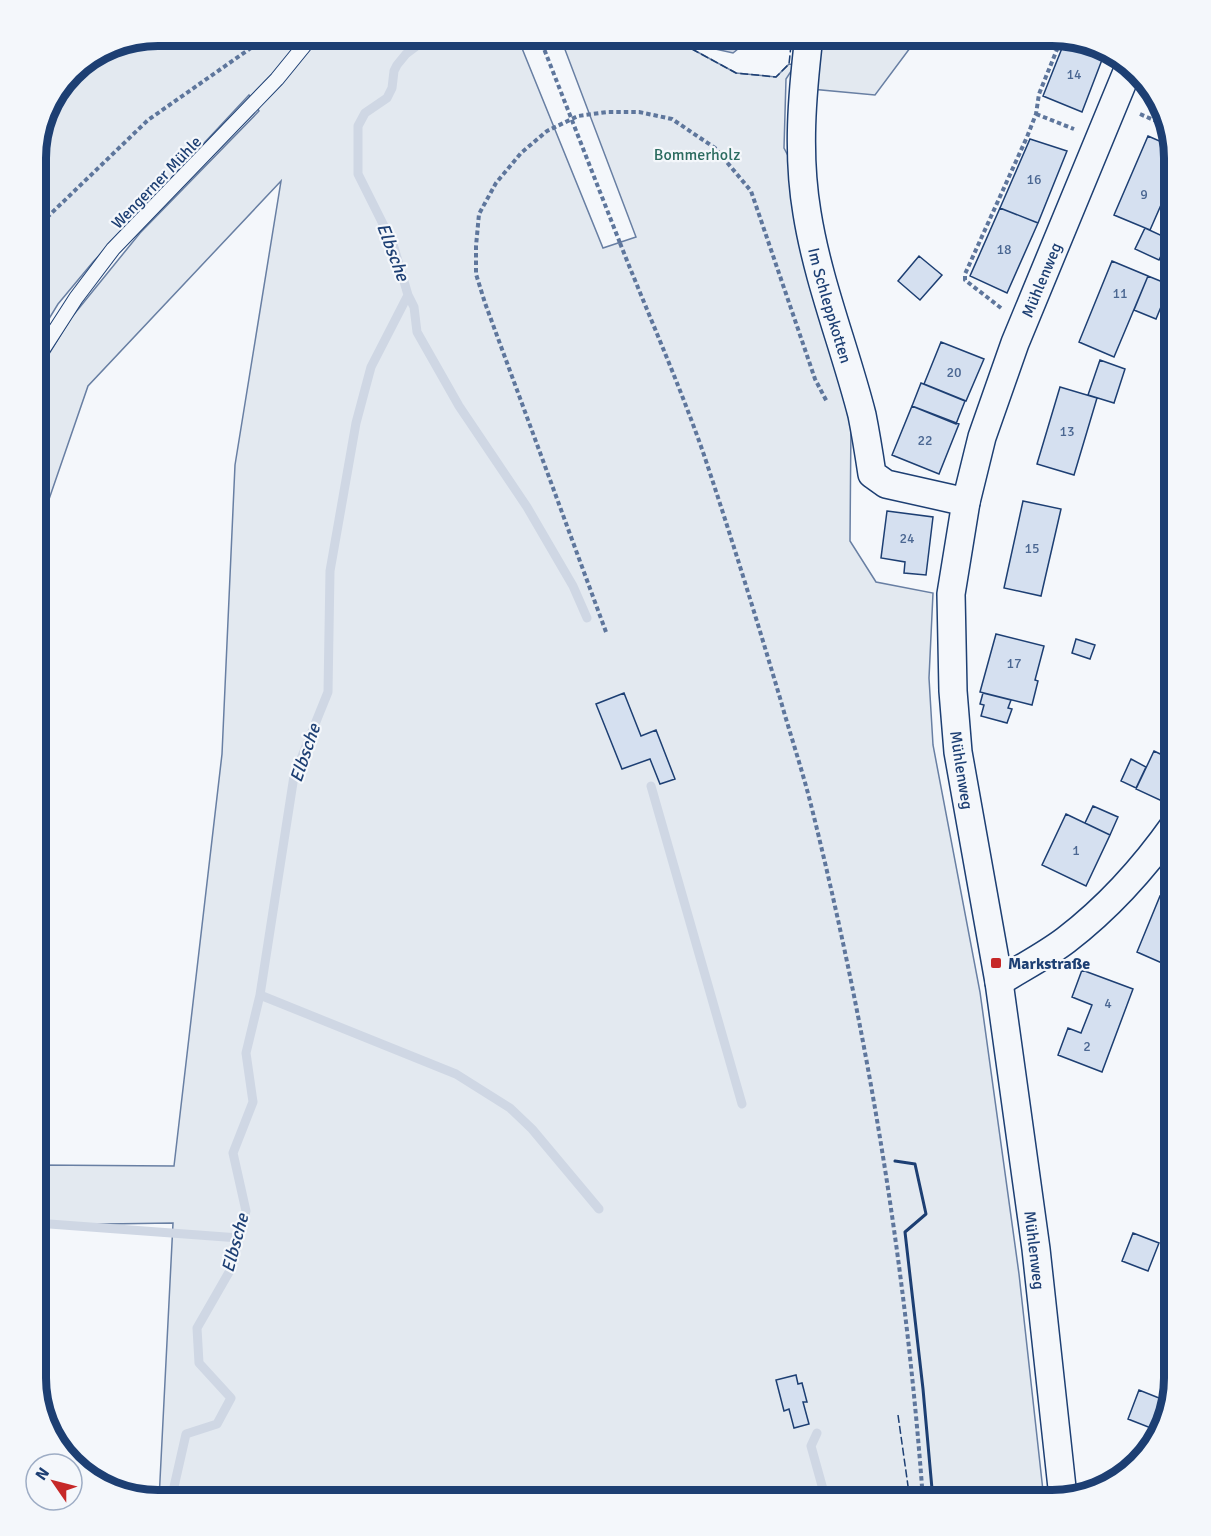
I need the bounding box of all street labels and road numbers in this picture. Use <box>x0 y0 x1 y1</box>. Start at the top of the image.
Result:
street label: Wengerner Mühle <box>107 132 206 233</box>
street label: Mühlenweg <box>1018 240 1066 321</box>
street label: Im Schleppkotten <box>803 246 856 366</box>
street label: Mühlenweg <box>945 729 977 811</box>
street label: Mühlenweg <box>1019 1210 1049 1291</box>

